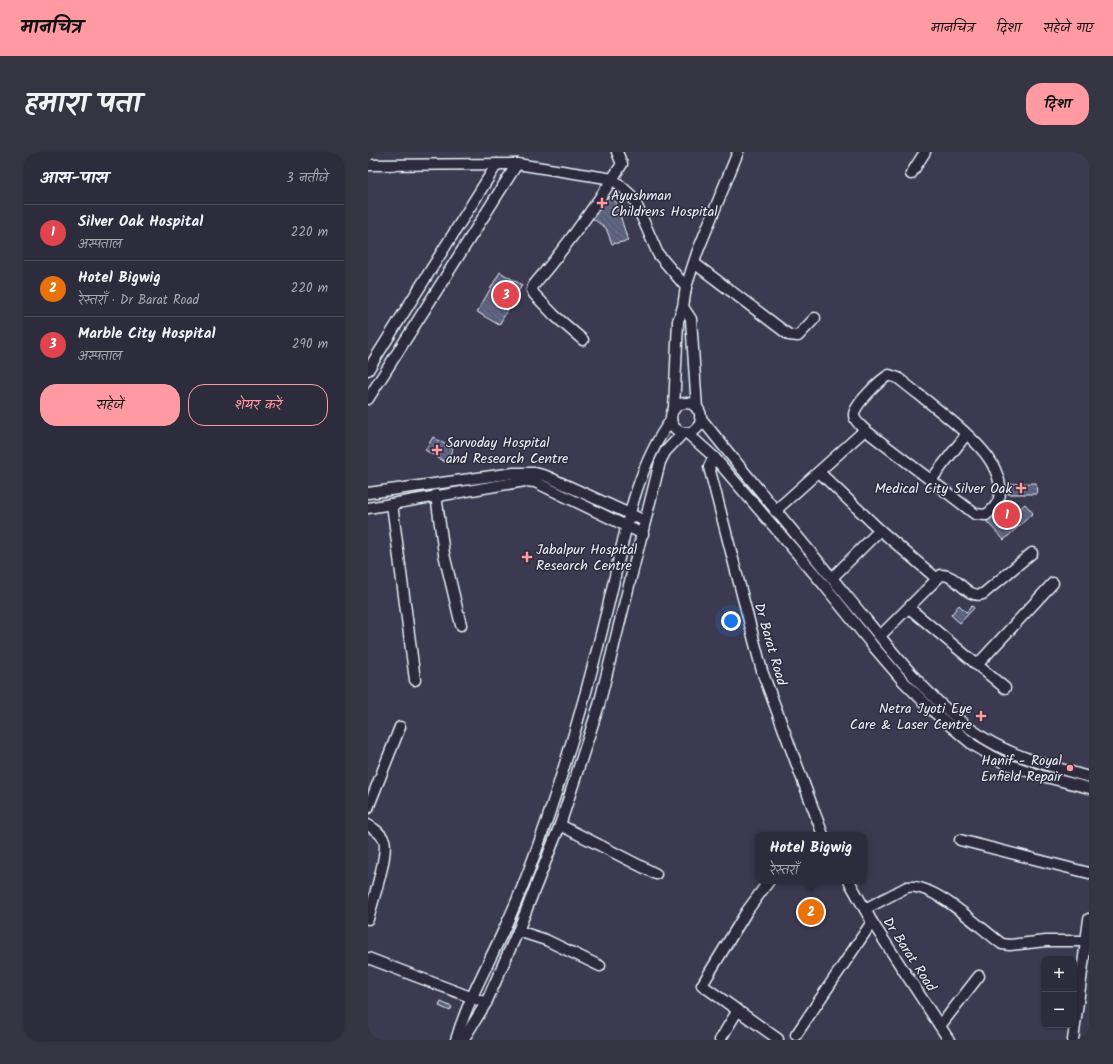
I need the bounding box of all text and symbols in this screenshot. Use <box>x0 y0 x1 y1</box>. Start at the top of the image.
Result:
text: मानचित्र <box>20 13 82 43</box>
text: मानचित्र <box>931 17 974 39</box>
text: दिशा <box>996 17 1021 39</box>
text: सहेजे गए <box>1043 17 1093 39</box>
text: हमारा पता <box>24 82 141 127</box>
button: दिशा <box>1026 83 1089 125</box>
text: आस-पास <box>40 165 108 192</box>
text: 3 नतीजे <box>286 168 328 189</box>
place label: Ayushman Childrens Hospital <box>611 185 718 223</box>
marker: Ayushman Childrens Hospital <box>596 197 608 209</box>
text: Silver Oak Hospital <box>78 210 203 234</box>
text: 1 <box>51 222 55 243</box>
text: 220 m <box>291 222 328 243</box>
text: अस्पताल <box>78 234 122 255</box>
text: Hotel Bigwig <box>78 266 161 290</box>
text: 2 <box>49 278 57 299</box>
text: 220 m <box>291 278 328 299</box>
pin: 3 <box>493 280 519 310</box>
text: रेस्तराँ · Dr Barat Road <box>78 290 199 311</box>
text: Marble City Hospital <box>78 322 216 346</box>
text: 3 <box>49 334 57 355</box>
text: 290 m <box>292 334 328 355</box>
text: अस्पताल <box>78 346 122 367</box>
button: सहेजें <box>40 384 180 426</box>
button: शेयर करें <box>188 384 328 426</box>
place label: Sarvoday Hospital and Research Centre <box>446 432 569 470</box>
marker: Sarvoday Hospital and Research Centre <box>431 444 443 456</box>
place label: Medical City Silver Oak <box>875 478 1012 500</box>
marker: Medical City Silver Oak <box>1015 482 1027 494</box>
pin: 1 <box>994 500 1020 530</box>
place label: Jabalpur Hospital Research Centre <box>536 539 638 577</box>
marker: Jabalpur Hospital Research Centre <box>521 551 533 563</box>
street label: Dr Barat Road <box>748 600 793 689</box>
your location <box>721 611 741 631</box>
place label: Netra Jyoti Eye Care & Laser Centre <box>850 698 973 736</box>
marker: Netra Jyoti Eye Care & Laser Centre <box>975 710 987 722</box>
place label: Hanif - Royal Enfield Repair <box>981 750 1063 788</box>
marker: Hanif - Royal Enfield Repair <box>1065 763 1075 773</box>
popup <box>755 832 867 884</box>
text: Hotel Bigwig <box>770 836 852 860</box>
text: रेस्तराँ <box>770 860 798 881</box>
pin: 2 <box>798 897 824 927</box>
street label: Dr Barat Road <box>877 913 942 997</box>
map controls <box>1041 956 1077 1028</box>
button: + <box>1041 956 1077 992</box>
button: − <box>1041 992 1077 1028</box>

